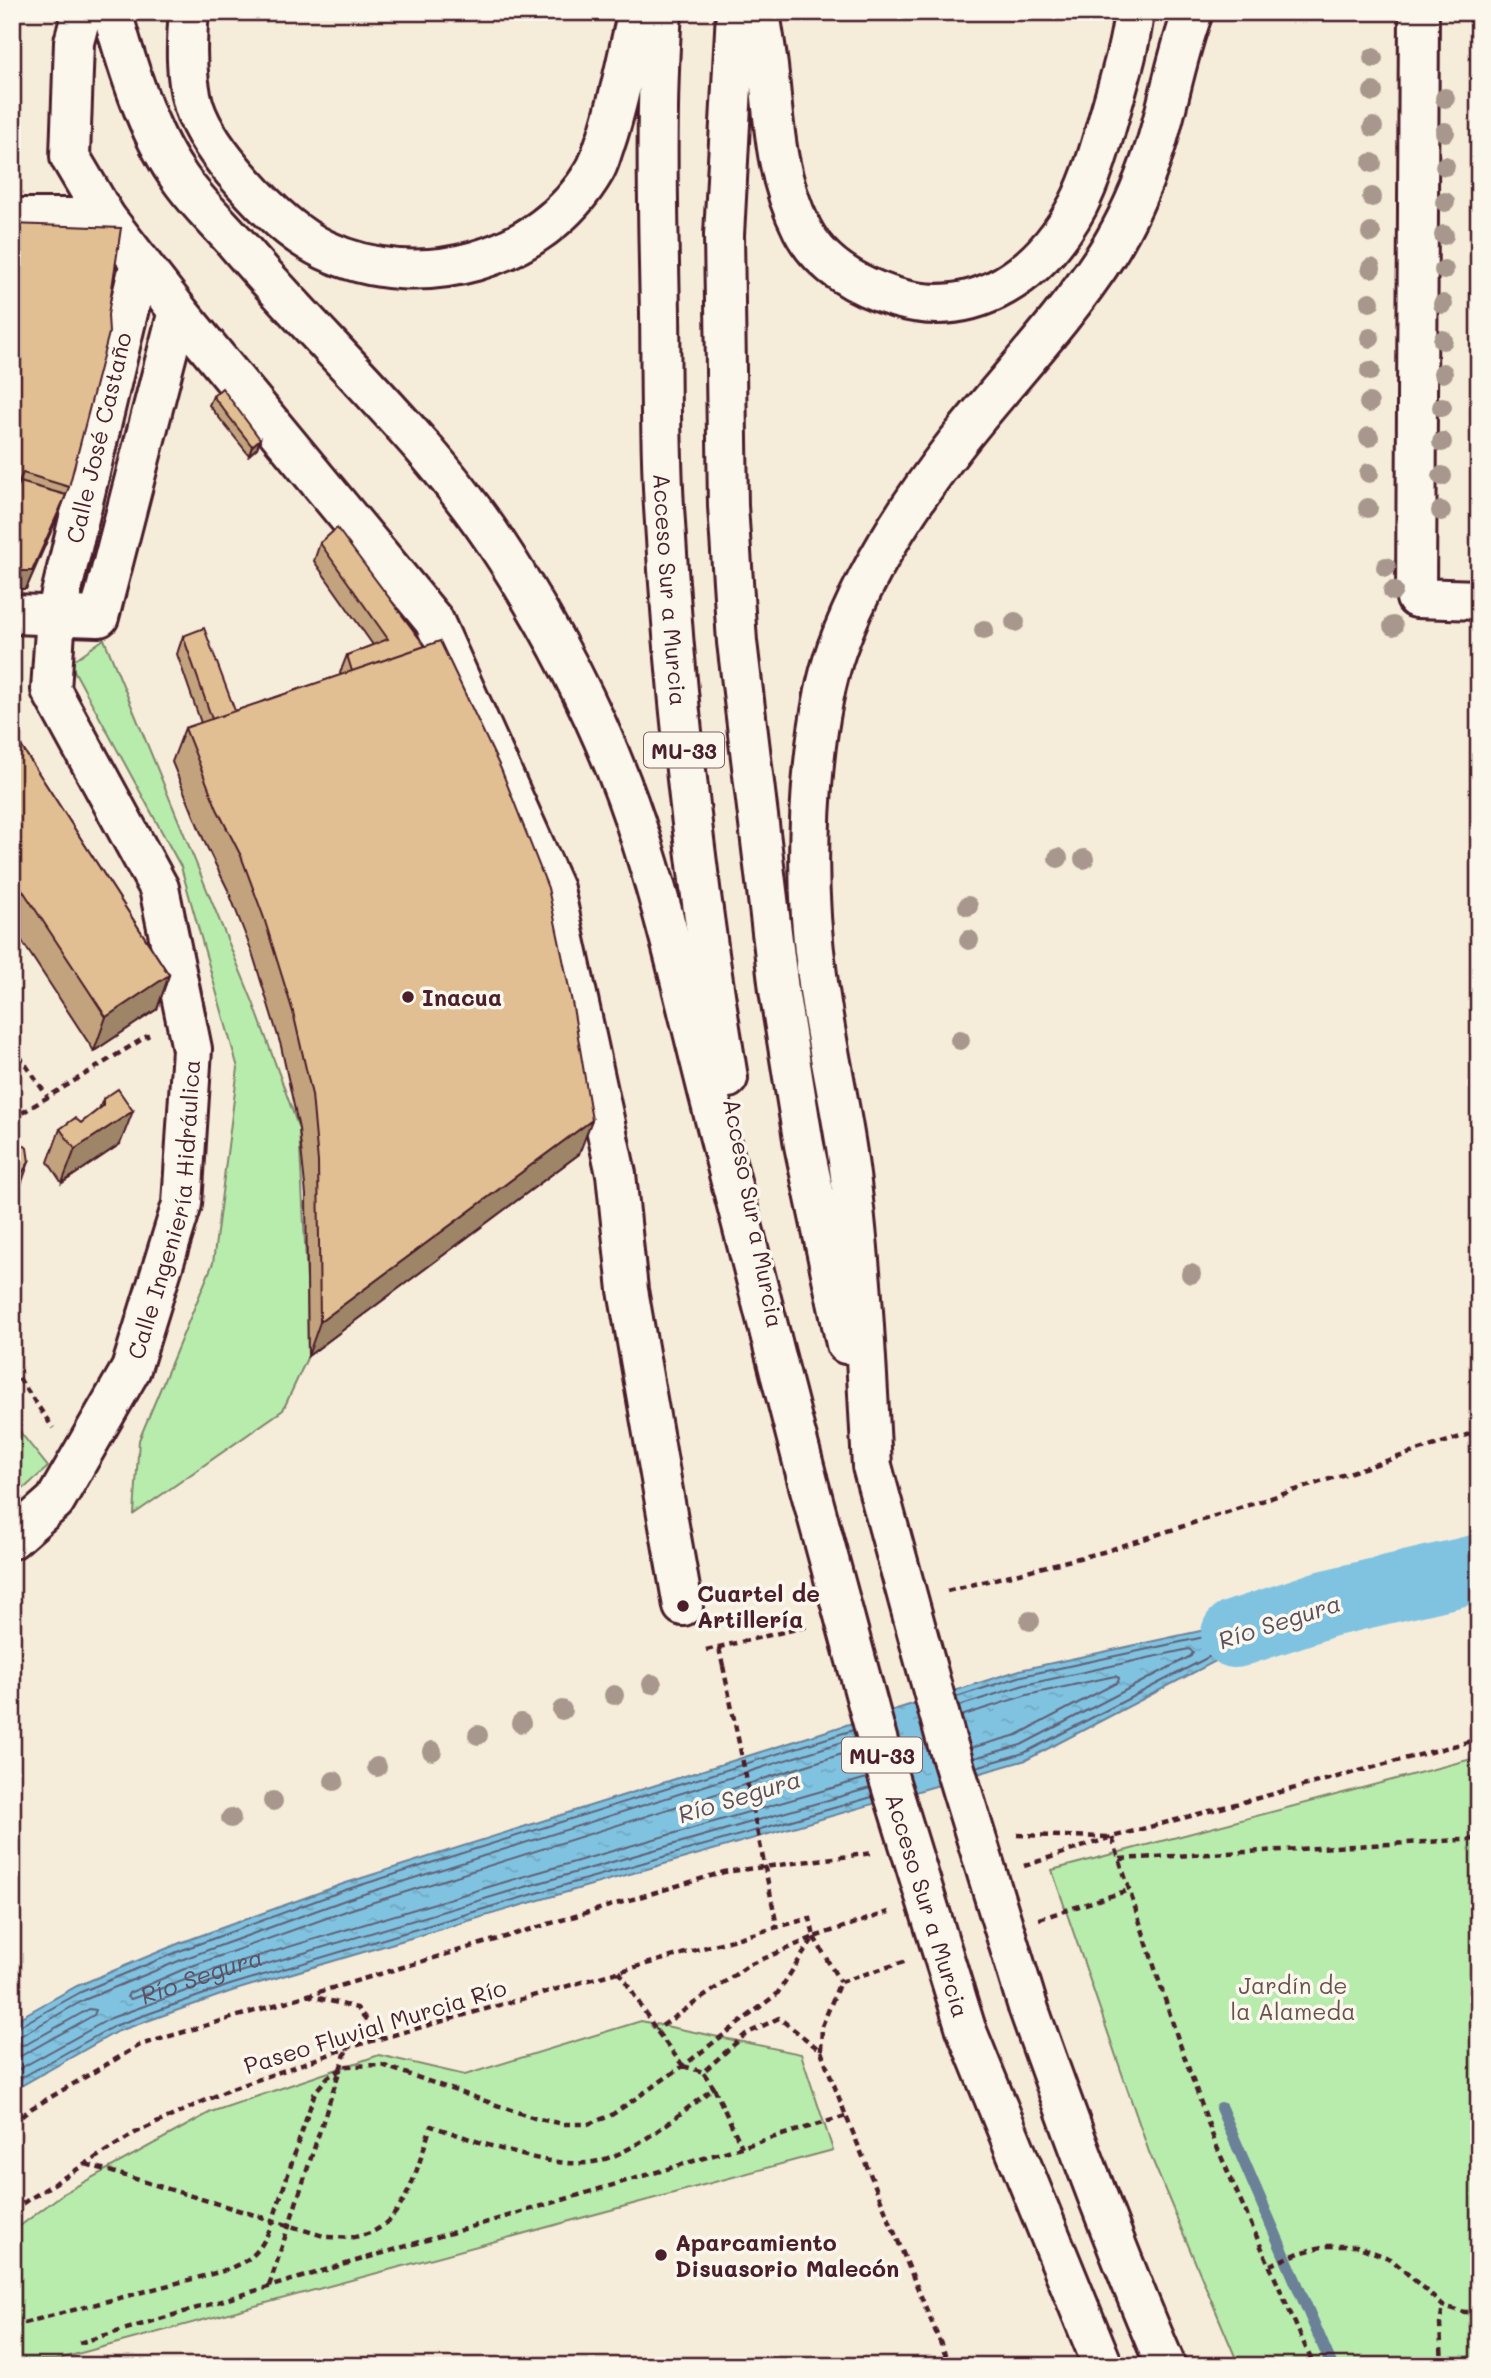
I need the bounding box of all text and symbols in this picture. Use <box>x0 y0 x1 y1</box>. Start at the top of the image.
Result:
street label: Calle José Castaño <box>59 329 138 546</box>
street label: Acceso Sur a Murcia <box>647 473 694 707</box>
road number: MU-33 <box>644 732 724 768</box>
place label: Inacua <box>422 982 502 1012</box>
marker: Inacua <box>400 989 416 1005</box>
street label: Calle Ingeniería Hidráulica <box>120 1059 206 1363</box>
street label: Acceso Sur a Murcia <box>717 1096 791 1330</box>
place label: Cuartel de Artillería <box>697 1578 820 1634</box>
water label: Río Segura <box>1214 1587 1344 1655</box>
marker: Cuartel de Artillería <box>675 1598 691 1614</box>
road number: MU-33 <box>842 1738 922 1772</box>
water label: Río Segura <box>674 1763 804 1829</box>
street label: Acceso Sur a Murcia <box>879 1789 976 2021</box>
water label: Río Segura <box>136 1940 266 2010</box>
park label: Jardín de la Alameda <box>1231 1970 1355 2026</box>
street label: Paseo Fluvial Murcia Río <box>240 1972 510 2080</box>
place label: Aparcamiento Disuasorio Malecón <box>675 2227 899 2283</box>
marker: Aparcamiento Disuasorio Malecón <box>653 2247 669 2263</box>

